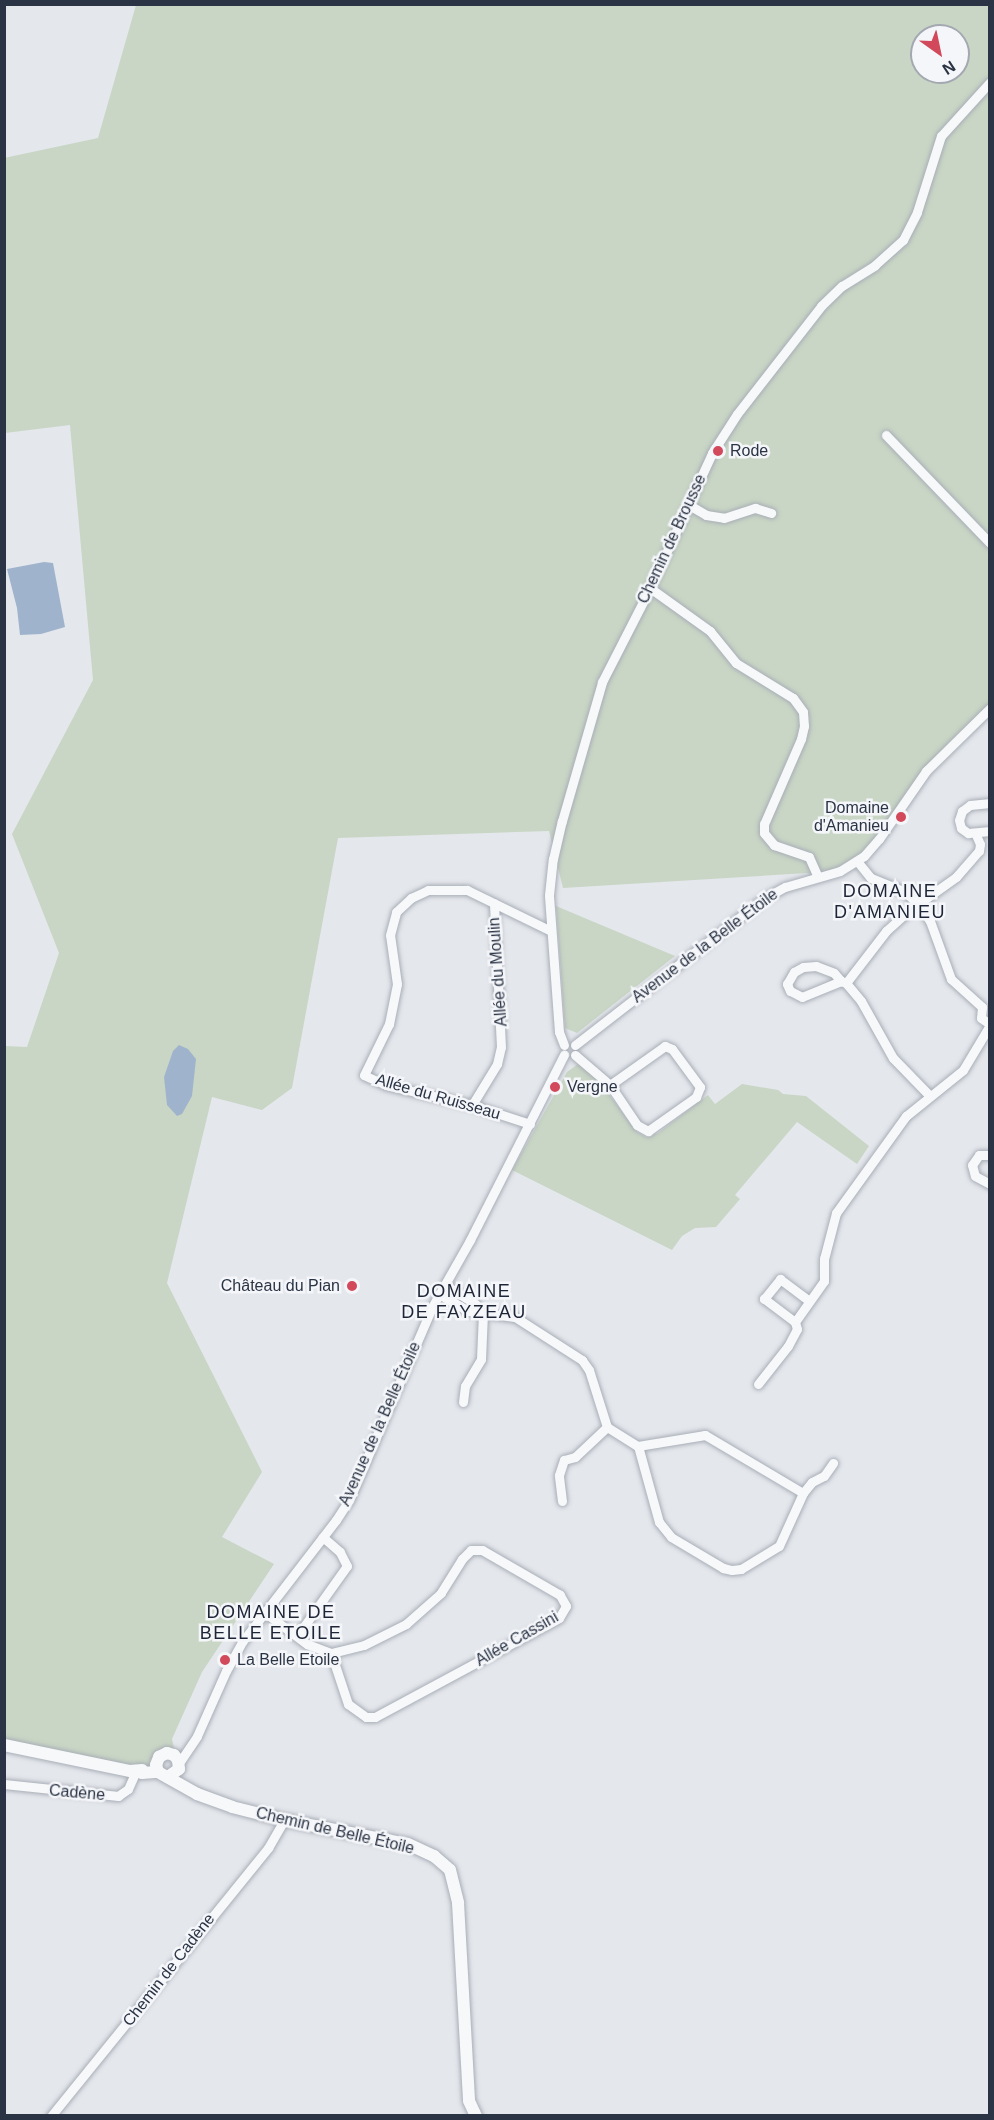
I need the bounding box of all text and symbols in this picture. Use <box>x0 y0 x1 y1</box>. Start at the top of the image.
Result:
north arrow <box>910 24 970 84</box>
text: N <box>940 58 958 78</box>
place label: Rode <box>730 441 768 461</box>
marker: Rode <box>711 444 725 458</box>
street label: Chemin de Brousse <box>634 471 710 607</box>
place label: Domaine d'Amanieu <box>814 798 889 836</box>
marker: Domaine d'Amanieu <box>894 810 908 824</box>
district label: DOMAINE D'AMANIEU <box>834 881 946 924</box>
street label: Avenue de la Belle Étoile <box>628 885 782 1007</box>
street label: Allée du Moulin <box>485 917 511 1027</box>
street label: Allée du Ruisseau <box>373 1070 503 1124</box>
place label: Vergne <box>567 1077 618 1097</box>
marker: Vergne <box>548 1080 562 1094</box>
place label: Château du Pian <box>221 1276 340 1296</box>
marker: Château du Pian <box>345 1279 359 1293</box>
district label: DOMAINE DE FAYZEAU <box>401 1281 527 1324</box>
street label: Avenue de la Belle Étoile <box>335 1339 425 1509</box>
district label: DOMAINE DE BELLE ETOILE <box>200 1602 342 1644</box>
street label: Allée Cassini <box>472 1608 562 1670</box>
place label: La Belle Etoile <box>237 1650 339 1670</box>
marker: La Belle Etoile <box>218 1653 232 1667</box>
street label: Cadène <box>48 1781 106 1805</box>
street label: Chemin de Belle Étoile <box>254 1803 416 1859</box>
street label: Chemin de Cadène <box>119 1910 219 2030</box>

